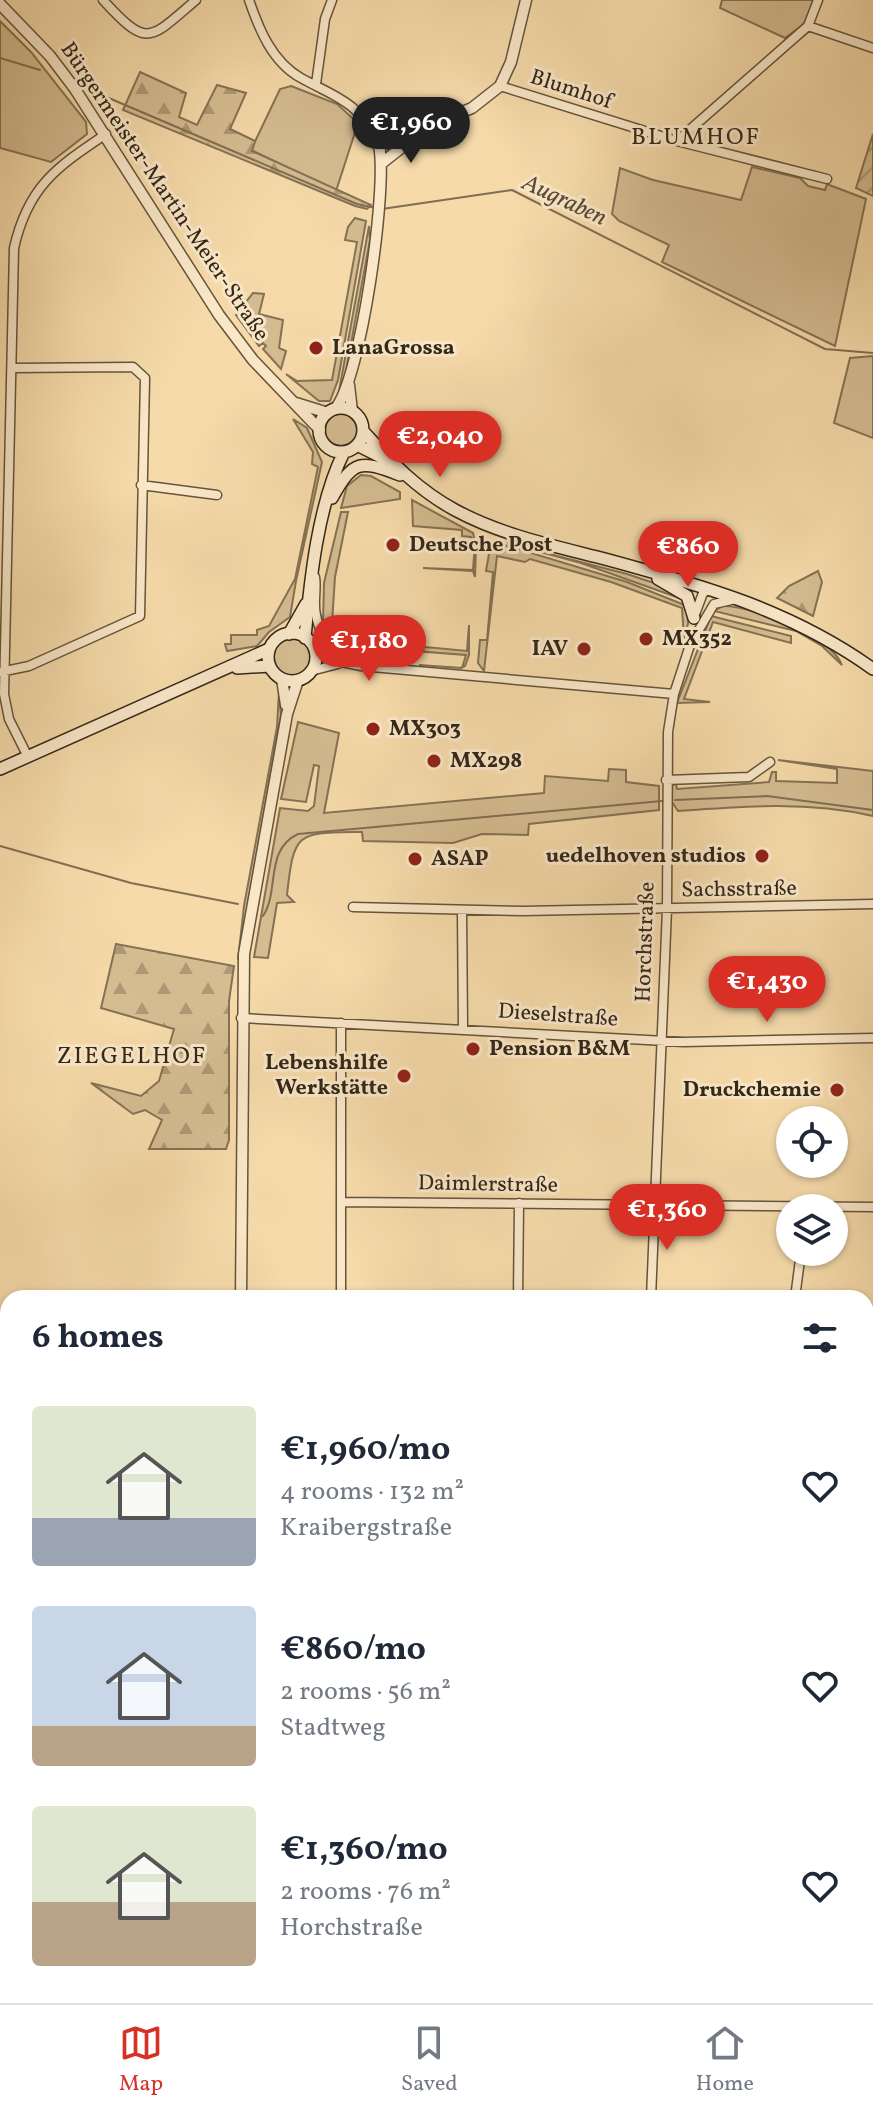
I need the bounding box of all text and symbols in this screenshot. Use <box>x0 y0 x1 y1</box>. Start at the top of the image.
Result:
street label: Bürgermeister-Martin-Meier-Straße <box>52 36 276 348</box>
street label: Blumhof <box>526 62 618 119</box>
pin: €1,960 <box>346 97 476 165</box>
text: €1,960 <box>370 105 452 141</box>
district label: BLUMHOF <box>631 121 761 155</box>
water label: Augraben <box>515 166 612 235</box>
place label: LanaGrossa <box>332 333 455 364</box>
marker: LanaGrossa <box>307 339 325 357</box>
pin: €2,040 <box>375 411 505 479</box>
text: €2,040 <box>396 419 484 455</box>
pin: €860 <box>641 521 735 589</box>
text: €860 <box>656 529 720 565</box>
place label: Deutsche Post <box>409 530 552 561</box>
marker: Deutsche Post <box>384 536 402 554</box>
pin: €1,180 <box>304 615 434 683</box>
text: €1,180 <box>330 623 408 659</box>
place label: MX352 <box>662 624 732 655</box>
marker: MX352 <box>637 630 655 648</box>
place label: IAV <box>532 634 568 665</box>
marker: IAV <box>575 640 593 658</box>
place label: MX303 <box>389 714 461 745</box>
marker: MX303 <box>364 720 382 738</box>
place label: MX298 <box>450 746 522 777</box>
marker: MX298 <box>425 752 443 770</box>
place label: uedelhoven studios <box>546 841 746 872</box>
place label: ASAP <box>431 844 489 875</box>
marker: uedelhoven studios <box>753 847 771 865</box>
marker: ASAP <box>406 850 424 868</box>
street label: Sachsstraße <box>681 873 797 907</box>
street label: Horchstraße <box>628 881 664 1003</box>
pin: €1,430 <box>702 956 832 1024</box>
text: €1,430 <box>727 964 807 1000</box>
street label: Dieselstraße <box>497 996 619 1036</box>
place label: Pension B&M <box>489 1034 630 1065</box>
district label: ZIEGELHOF <box>57 1040 207 1074</box>
marker: Pension B&M <box>464 1040 482 1058</box>
place label: Lebenshilfe Werkstätte <box>265 1048 388 1104</box>
marker: Lebenshilfe Werkstätte <box>395 1067 413 1085</box>
place label: Druckchemie <box>683 1075 821 1106</box>
marker: Druckchemie <box>828 1081 846 1099</box>
map controls <box>776 1106 848 1266</box>
button: locate <box>776 1106 848 1178</box>
street label: Daimlerstraße <box>418 1168 558 1202</box>
pin: €1,360 <box>602 1184 732 1252</box>
text: €1,360 <box>627 1192 707 1228</box>
button: layers <box>776 1194 848 1266</box>
text: 6 homes <box>32 1315 164 1362</box>
icon: filters <box>798 1316 842 1360</box>
text: €1,960/mo <box>280 1427 450 1474</box>
icon: home <box>96 1438 192 1534</box>
icon: heart <box>798 1464 842 1508</box>
text: 4 rooms · 132 m² <box>280 1474 464 1510</box>
text: Kraibergstraße <box>280 1510 452 1546</box>
text: €860/mo <box>280 1627 426 1674</box>
icon: home <box>96 1638 192 1734</box>
icon: heart <box>798 1664 842 1708</box>
text: 2 rooms · 56 m² <box>280 1674 451 1710</box>
text: Stadtweg <box>280 1710 386 1746</box>
text: €1,360/mo <box>280 1827 448 1874</box>
icon: home <box>96 1838 192 1934</box>
icon: heart <box>798 1864 842 1908</box>
text: 2 rooms · 76 m² <box>280 1874 451 1910</box>
text: Horchstraße <box>280 1910 423 1946</box>
tab: Map <box>119 2021 163 2100</box>
tab: Saved <box>401 2021 458 2100</box>
tab: Home <box>696 2021 754 2100</box>

